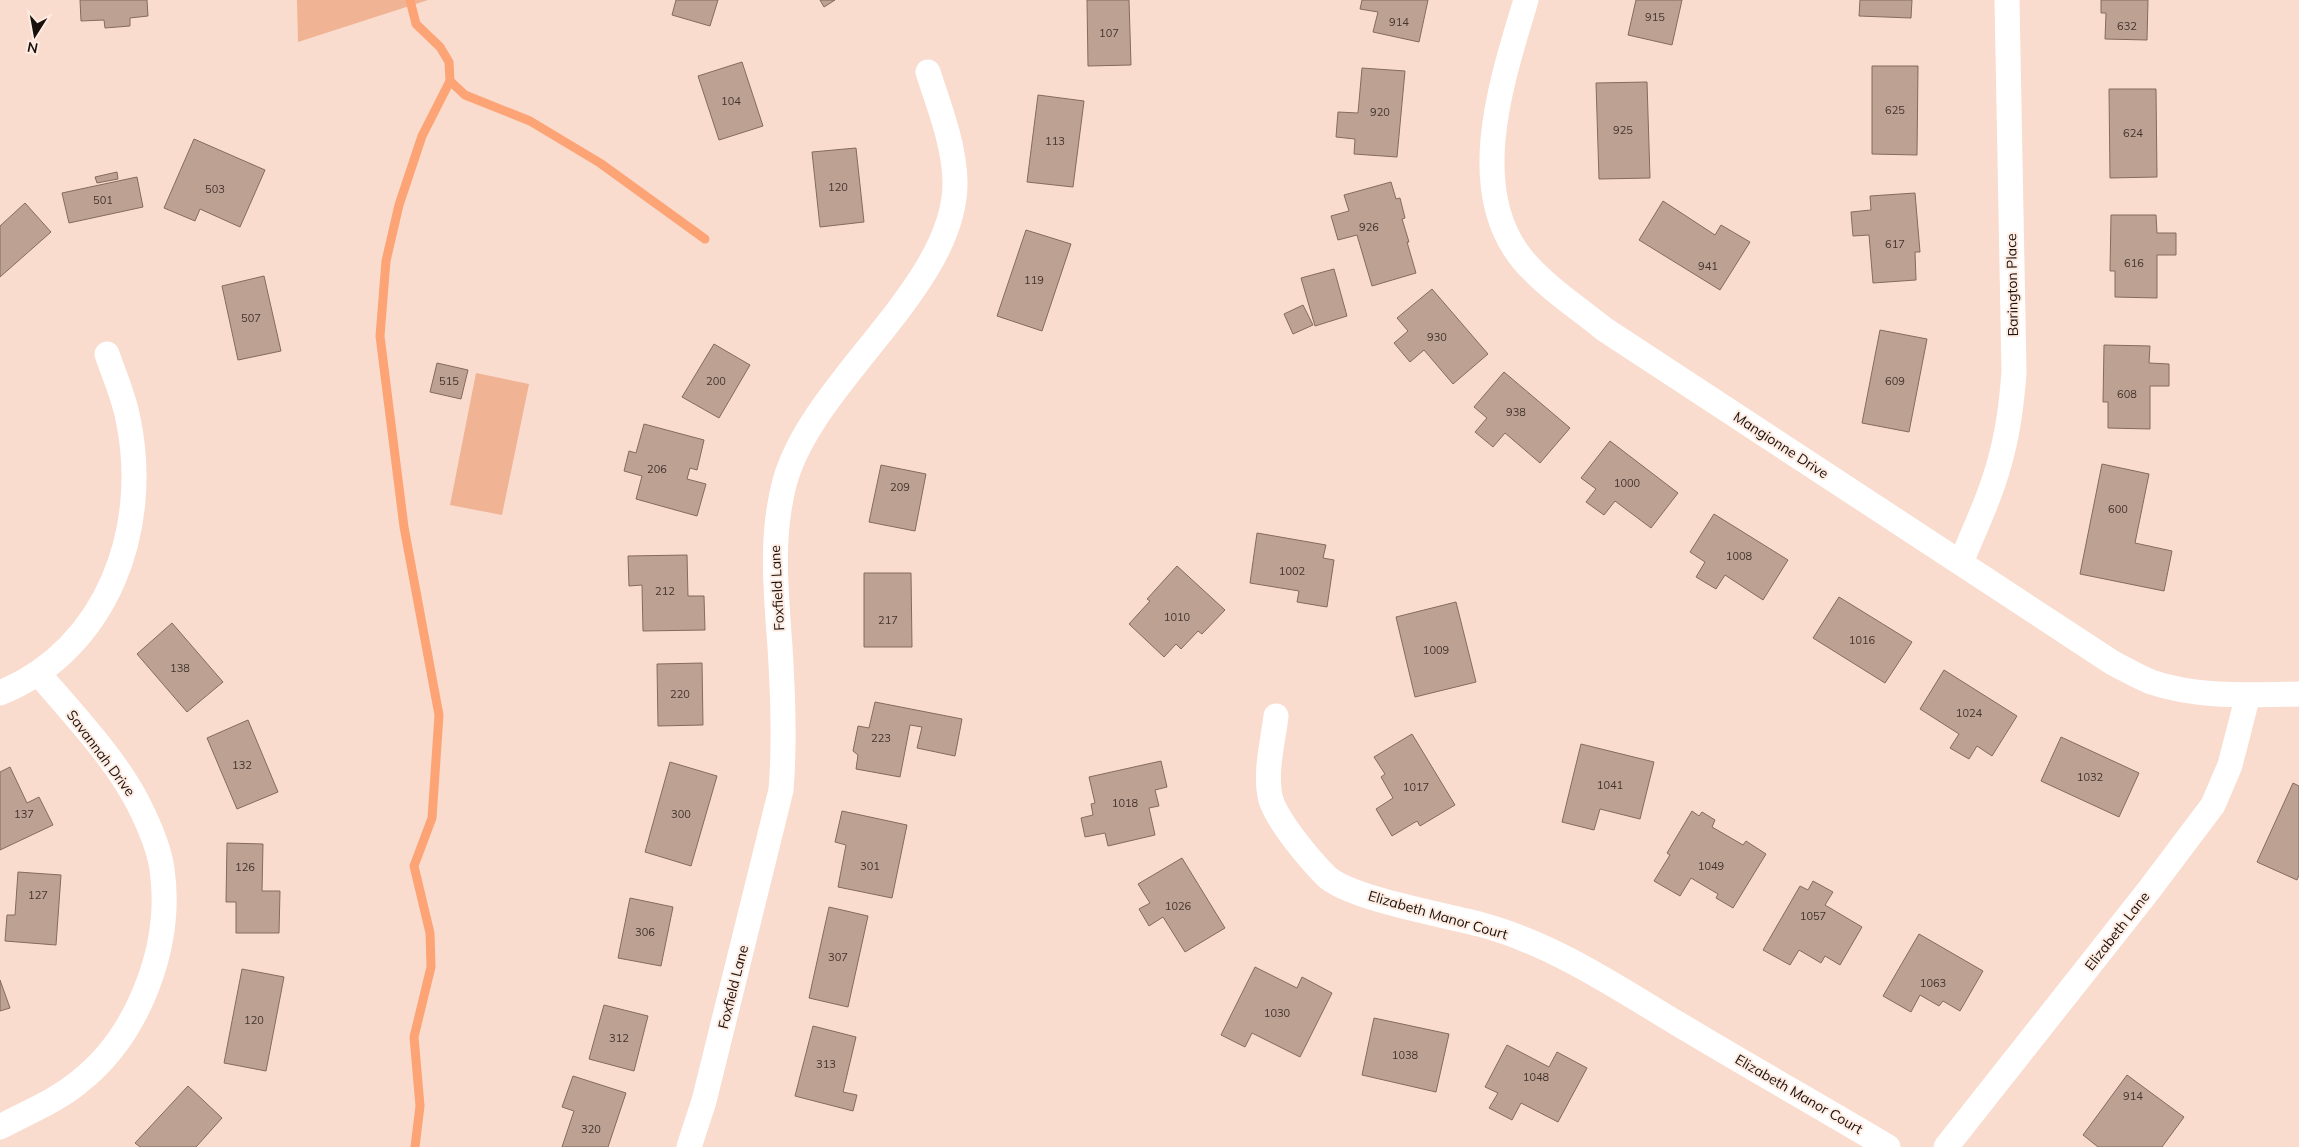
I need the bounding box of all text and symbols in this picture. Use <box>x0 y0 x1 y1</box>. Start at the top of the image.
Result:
north arrow <box>10 10 60 60</box>
house number: 915 <box>1645 10 1665 24</box>
house number: 914 <box>1389 15 1409 29</box>
house number: 632 <box>2117 19 2137 33</box>
house number: 107 <box>1099 26 1119 40</box>
text: N <box>26 38 39 58</box>
house number: 104 <box>721 94 741 108</box>
house number: 625 <box>1885 103 1905 117</box>
house number: 920 <box>1370 105 1390 119</box>
house number: 925 <box>1613 123 1633 137</box>
house number: 624 <box>2123 126 2143 140</box>
house number: 113 <box>1045 134 1065 148</box>
house number: 120 <box>828 180 848 194</box>
house number: 503 <box>205 182 225 196</box>
house number: 501 <box>93 193 113 207</box>
house number: 926 <box>1359 220 1379 234</box>
street label: Barington Place <box>2002 233 2022 337</box>
house number: 617 <box>1885 237 1905 251</box>
house number: 616 <box>2124 256 2144 270</box>
house number: 941 <box>1698 259 1718 273</box>
house number: 119 <box>1024 273 1044 287</box>
house number: 507 <box>241 311 261 325</box>
house number: 930 <box>1427 330 1447 344</box>
house number: 515 <box>439 374 459 388</box>
house number: 200 <box>706 374 726 388</box>
house number: 609 <box>1885 374 1905 388</box>
house number: 608 <box>2117 387 2137 401</box>
house number: 938 <box>1506 405 1526 419</box>
street label: Mangionne Drive <box>1730 408 1832 482</box>
house number: 206 <box>647 462 667 476</box>
house number: 1000 <box>1614 476 1641 490</box>
house number: 209 <box>890 480 910 494</box>
house number: 600 <box>2108 502 2128 516</box>
street label: Foxfield Lane <box>766 545 788 631</box>
house number: 1008 <box>1726 549 1753 563</box>
house number: 1002 <box>1279 564 1306 578</box>
house number: 212 <box>655 584 675 598</box>
house number: 1010 <box>1164 610 1191 624</box>
house number: 217 <box>878 613 898 627</box>
house number: 1016 <box>1849 633 1876 647</box>
house number: 1009 <box>1423 643 1449 657</box>
house number: 138 <box>170 661 190 675</box>
house number: 220 <box>670 687 690 701</box>
street label: Savannah Drive <box>63 706 139 800</box>
house number: 1024 <box>1956 706 1983 720</box>
house number: 223 <box>871 731 891 745</box>
house number: 132 <box>232 758 252 772</box>
house number: 1032 <box>2077 770 2104 784</box>
house number: 1041 <box>1597 778 1623 792</box>
house number: 1017 <box>1403 780 1429 794</box>
house number: 1018 <box>1112 796 1139 810</box>
house number: 137 <box>14 807 34 821</box>
house number: 300 <box>671 807 691 821</box>
house number: 301 <box>860 859 880 873</box>
house number: 1049 <box>1698 859 1724 873</box>
house number: 126 <box>235 860 255 874</box>
street label: Elizabeth Manor Court <box>1366 886 1510 944</box>
house number: 127 <box>28 888 48 902</box>
street label: Elizabeth Lane <box>2081 888 2153 974</box>
house number: 1026 <box>1165 899 1192 913</box>
house number: 1057 <box>1800 909 1826 923</box>
house number: 306 <box>635 925 655 939</box>
street label: Foxfield Lane <box>714 943 752 1031</box>
house number: 307 <box>828 950 848 964</box>
house number: 1063 <box>1920 976 1946 990</box>
house number: 1030 <box>1264 1006 1291 1020</box>
house number: 120 <box>244 1013 264 1027</box>
house number: 312 <box>609 1031 629 1045</box>
house number: 1038 <box>1392 1048 1419 1062</box>
street label: Elizabeth Manor Court <box>1732 1050 1866 1138</box>
house number: 313 <box>816 1057 836 1071</box>
house number: 1048 <box>1523 1070 1550 1084</box>
house number: 914 <box>2123 1089 2143 1103</box>
house number: 320 <box>581 1122 601 1136</box>

